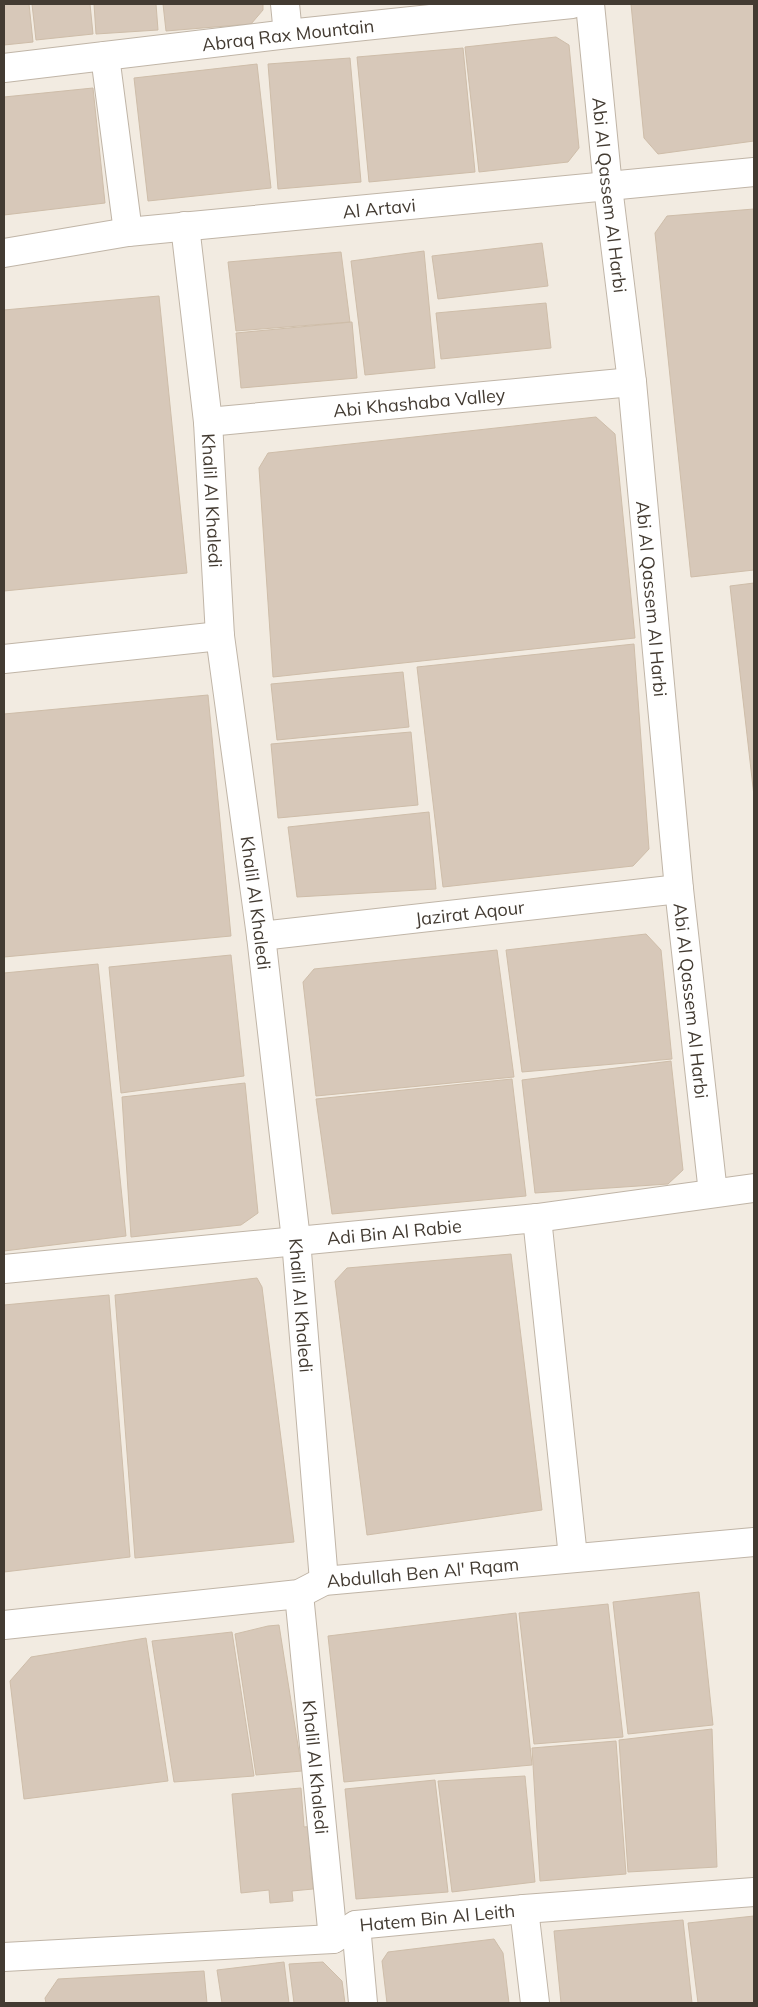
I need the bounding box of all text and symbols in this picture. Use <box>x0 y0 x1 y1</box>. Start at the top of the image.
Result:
street label: Abraq Rax Mountain <box>201 13 375 56</box>
street label: Abi Al Qassem Al Harbi <box>588 96 632 294</box>
street label: Al Artavi <box>341 193 417 223</box>
street label: Abi Khashaba Valley <box>332 382 507 422</box>
street label: Khalil Al Khaledi <box>197 433 228 568</box>
street label: Abi Al Qassem Al Harbi <box>632 500 673 698</box>
street label: Khalil Al Khaledi <box>236 835 276 971</box>
street label: Jazirat Aqour <box>414 895 526 930</box>
street label: Abi Al Qassem Al Harbi <box>669 902 714 1100</box>
street label: Adi Bin Al Rabie <box>326 1214 463 1250</box>
street label: Khalil Al Khaledi <box>284 1237 318 1373</box>
street label: Abdullah Ben Al' Rqam <box>326 1552 520 1592</box>
street label: Khalil Al Khaledi <box>298 1699 334 1835</box>
street label: Hatem Bin Al Leith <box>359 1898 516 1936</box>

